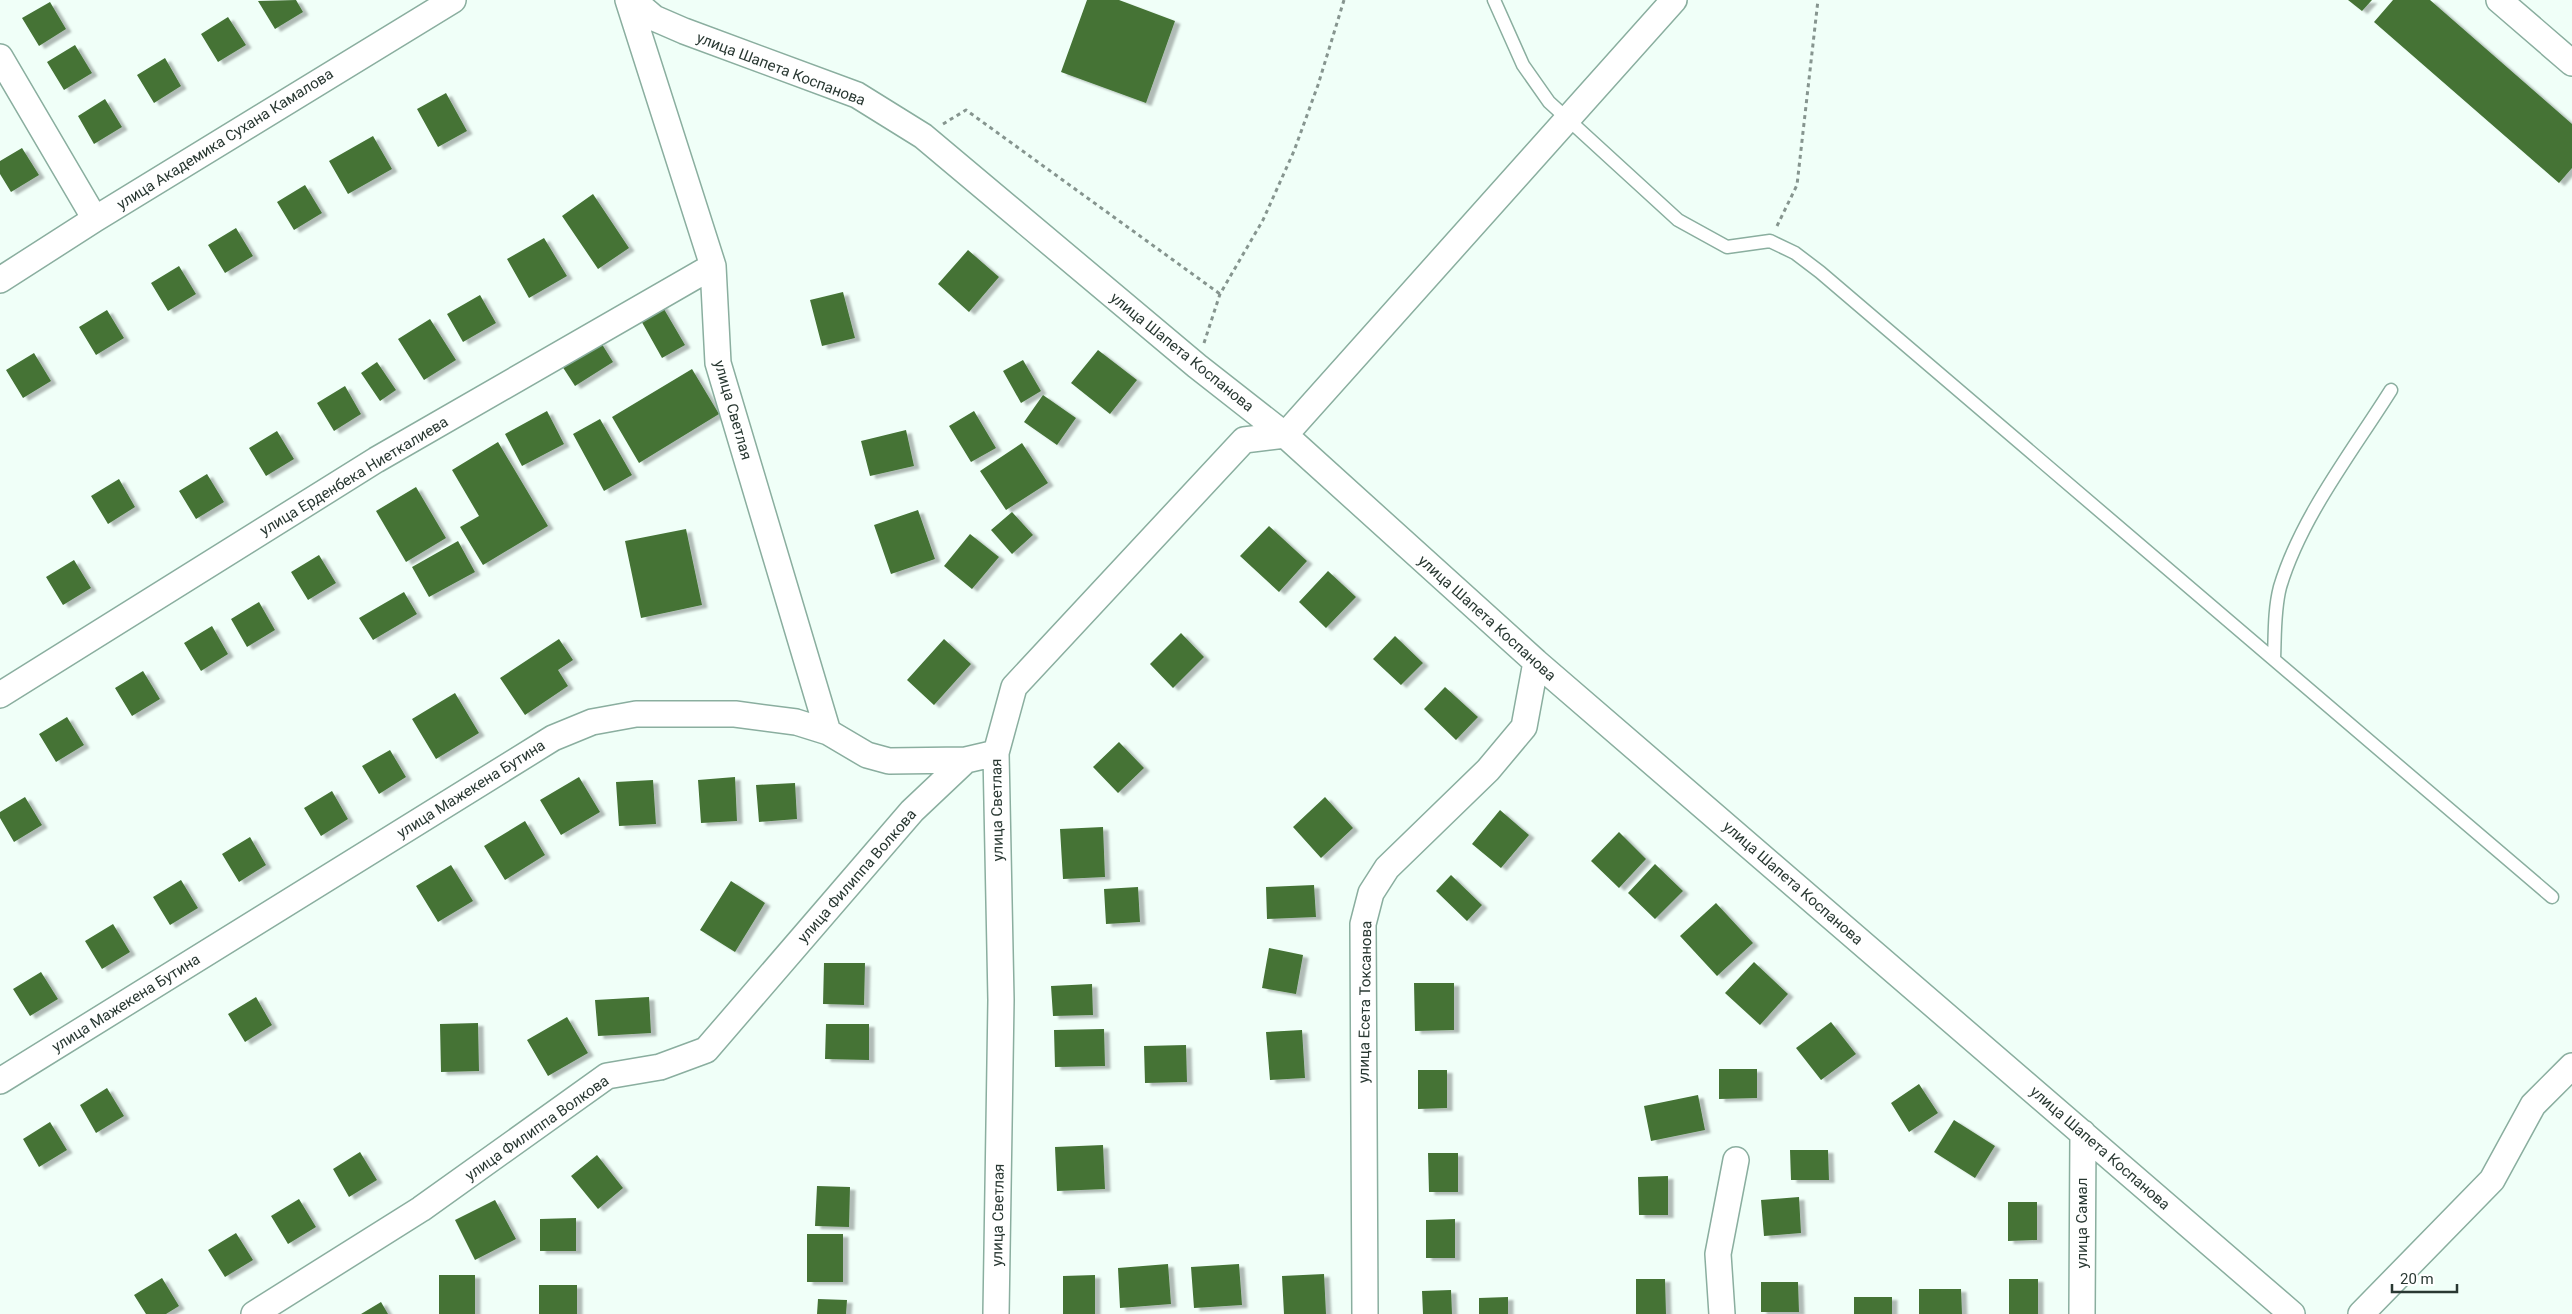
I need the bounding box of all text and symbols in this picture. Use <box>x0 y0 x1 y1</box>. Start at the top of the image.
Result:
street label: улица Шапета Коспанова <box>694 28 868 110</box>
street label: улица Академика Сухана Камалова <box>113 65 337 213</box>
street label: улица Шапета Коспанова <box>1107 289 1257 415</box>
street label: улица Светлая <box>710 358 756 462</box>
street label: улица Ерденбека Ниеткалиева <box>257 413 451 539</box>
street label: улица Шапета Коспанова <box>1414 551 1560 685</box>
street label: улица Мажекена Бутина <box>394 736 548 842</box>
street label: улица Светлая <box>987 758 1007 862</box>
street label: улица Филиппа Волкова <box>794 805 920 947</box>
street label: улица Шапета Коспанова <box>1719 817 1867 949</box>
street label: улица Есета Токсанова <box>1355 921 1375 1083</box>
street label: улица Мажекена Бутина <box>49 950 203 1056</box>
street label: улица Филиппа Волкова <box>462 1071 612 1185</box>
street label: улица Шапета Коспанова <box>2026 1082 2174 1214</box>
street label: улица Светлая <box>988 1163 1008 1267</box>
street label: улица Самал <box>2073 1178 2091 1268</box>
scale bar <box>2392 1262 2457 1294</box>
text: 20 m <box>2400 1270 2434 1288</box>

